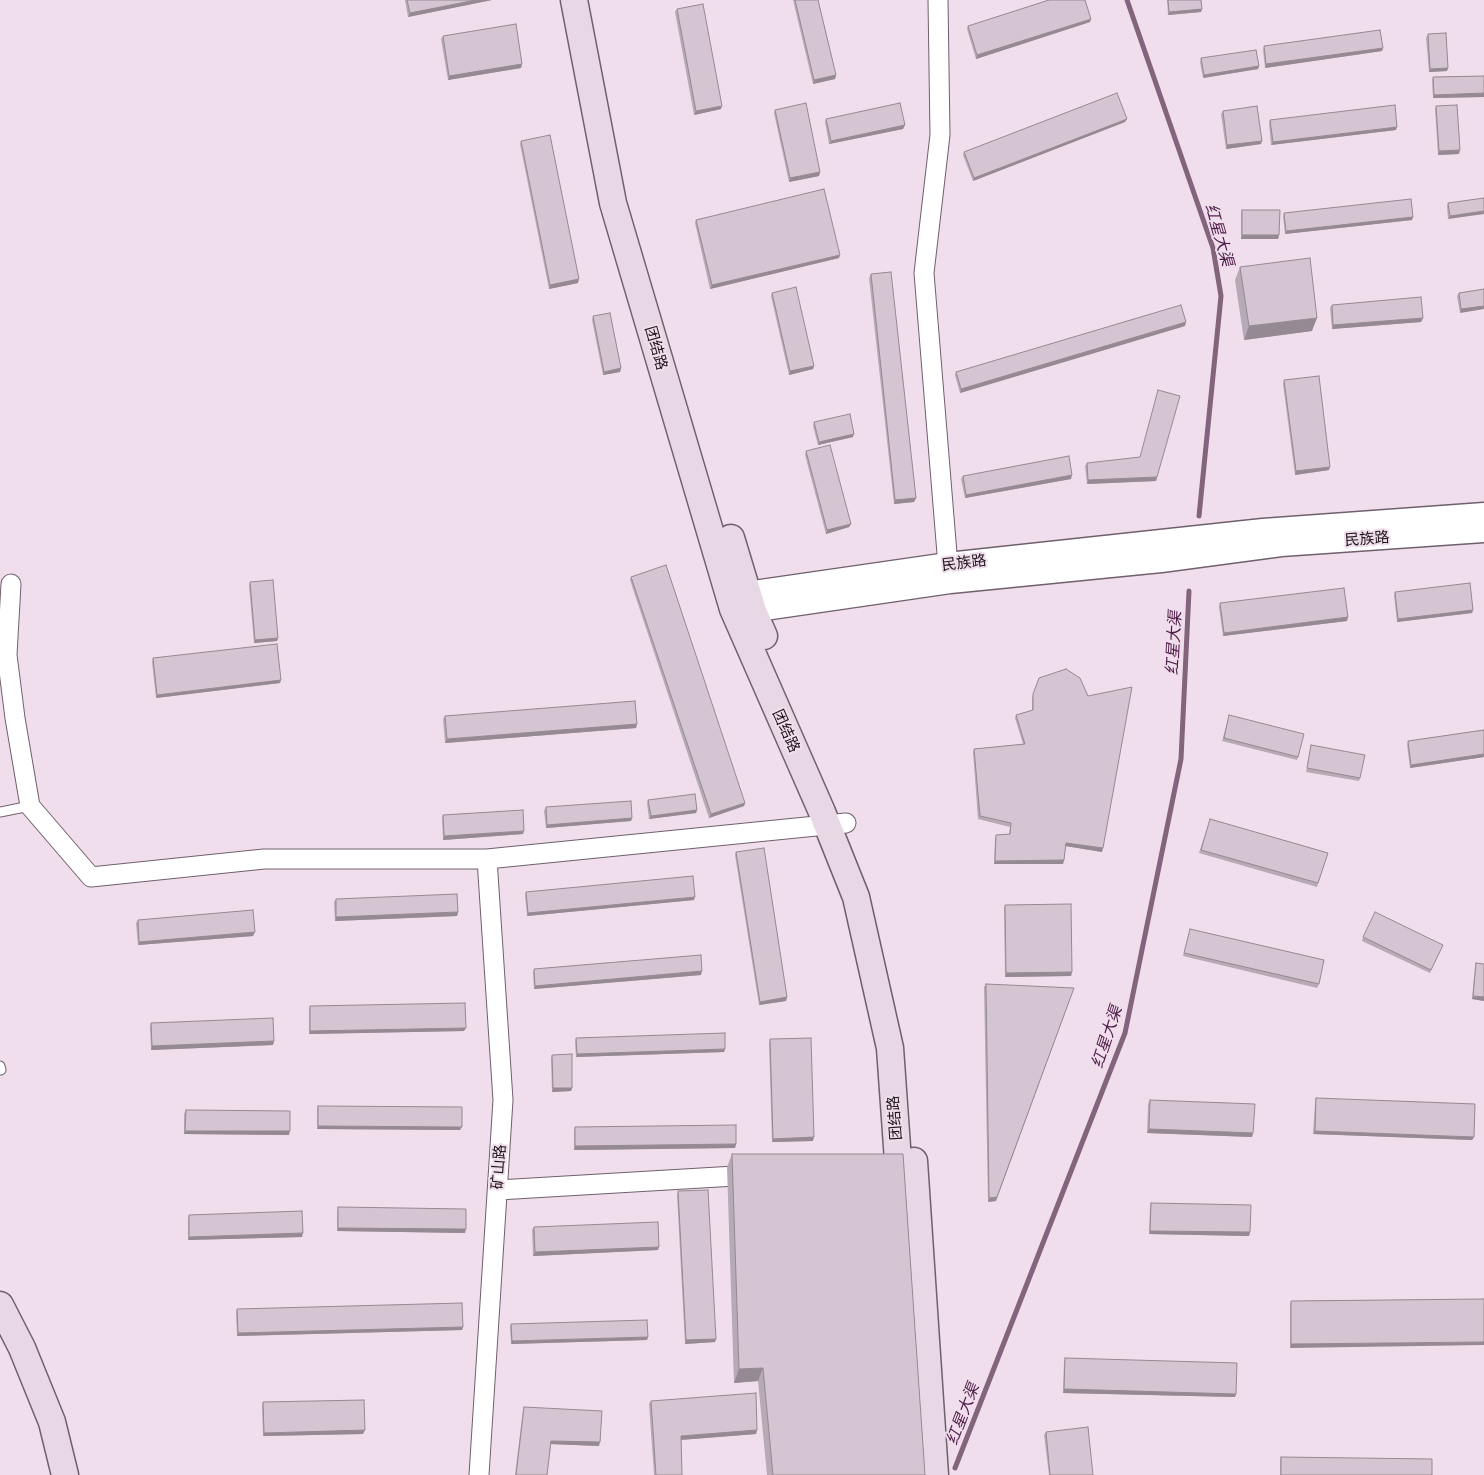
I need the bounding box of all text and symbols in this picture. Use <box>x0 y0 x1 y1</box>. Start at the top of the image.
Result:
water label: 红星大渠 <box>1201 202 1237 268</box>
street label: 团结路 <box>641 324 671 372</box>
street label: 民族路 <box>1344 528 1390 550</box>
street label: 民族路 <box>941 551 987 575</box>
water label: 红星大渠 <box>1163 611 1185 675</box>
street label: 团结路 <box>769 707 803 755</box>
water label: 红星大渠 <box>1088 1004 1126 1070</box>
street label: 团结路 <box>884 1095 906 1141</box>
street label: 矿山路 <box>488 1144 510 1190</box>
water label: 红星大渠 <box>943 1381 983 1447</box>

